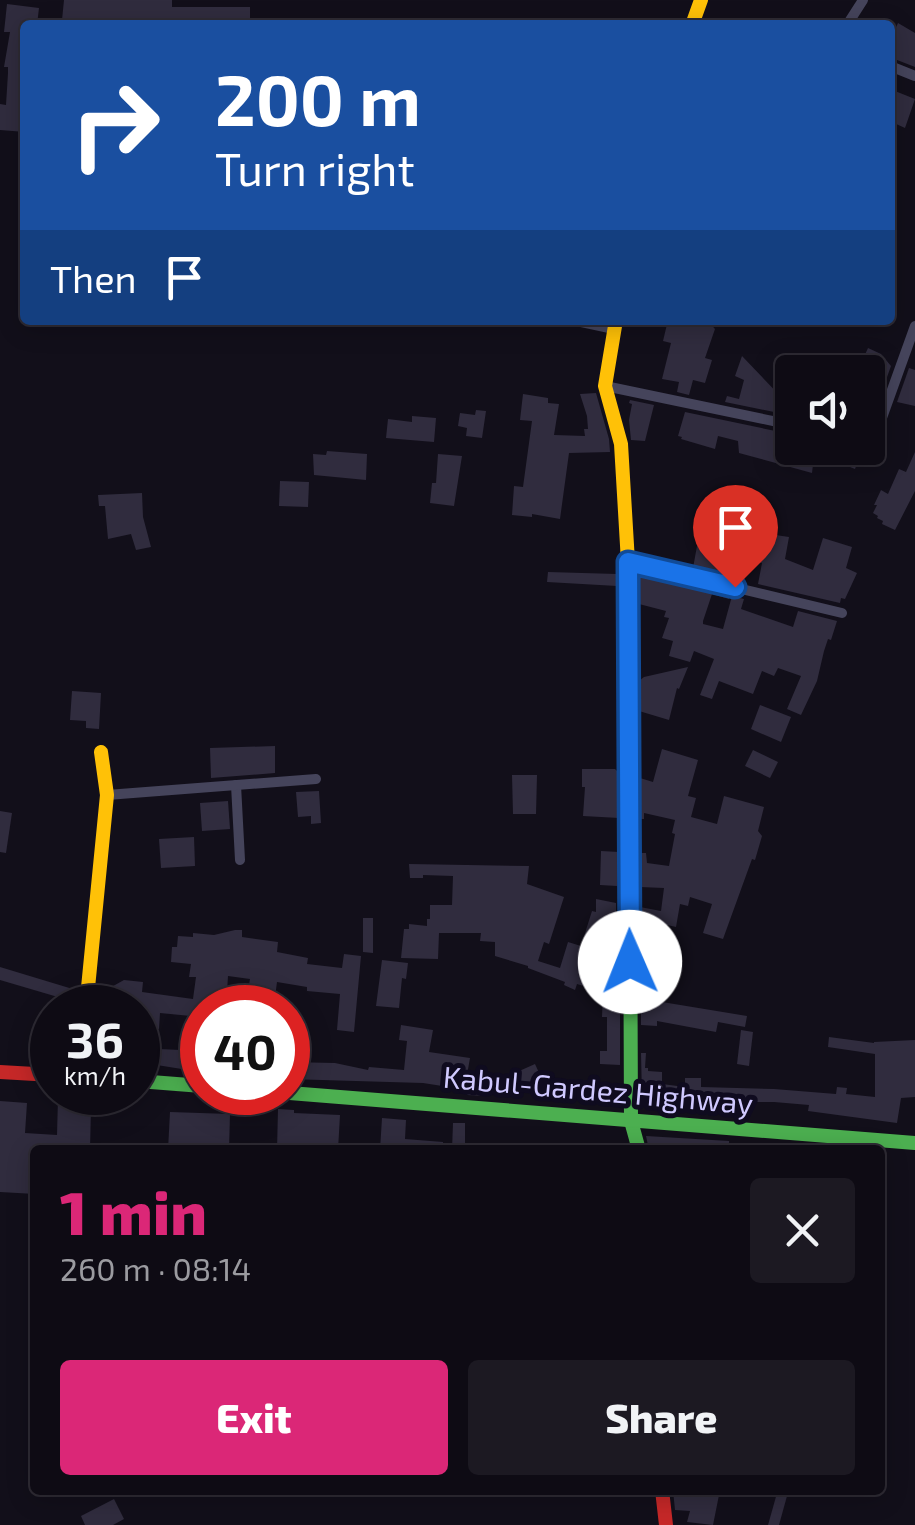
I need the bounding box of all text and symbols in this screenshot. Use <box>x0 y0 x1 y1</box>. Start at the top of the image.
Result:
text: 200 m <box>215 56 421 140</box>
icon: right <box>50 60 180 190</box>
text: Turn right <box>215 141 415 195</box>
icon: arrive <box>157 250 212 305</box>
text: Then <box>50 255 137 301</box>
map controls <box>775 355 885 465</box>
button: sound <box>775 355 885 465</box>
pin <box>693 485 778 588</box>
icon: arrive <box>708 500 763 555</box>
position arrow <box>578 910 682 1014</box>
speed limit sign: 40 <box>180 985 310 1115</box>
text: 36 <box>66 1008 124 1068</box>
street label: Kabul-Gardez Highway <box>442 1058 755 1121</box>
text: km/h <box>64 1060 126 1090</box>
text: 1 min <box>60 1175 207 1247</box>
button: close <box>750 1178 855 1283</box>
text: 260 m · 08:14 <box>60 1249 251 1287</box>
button: Exit <box>60 1360 448 1475</box>
button: Share <box>468 1360 855 1475</box>

